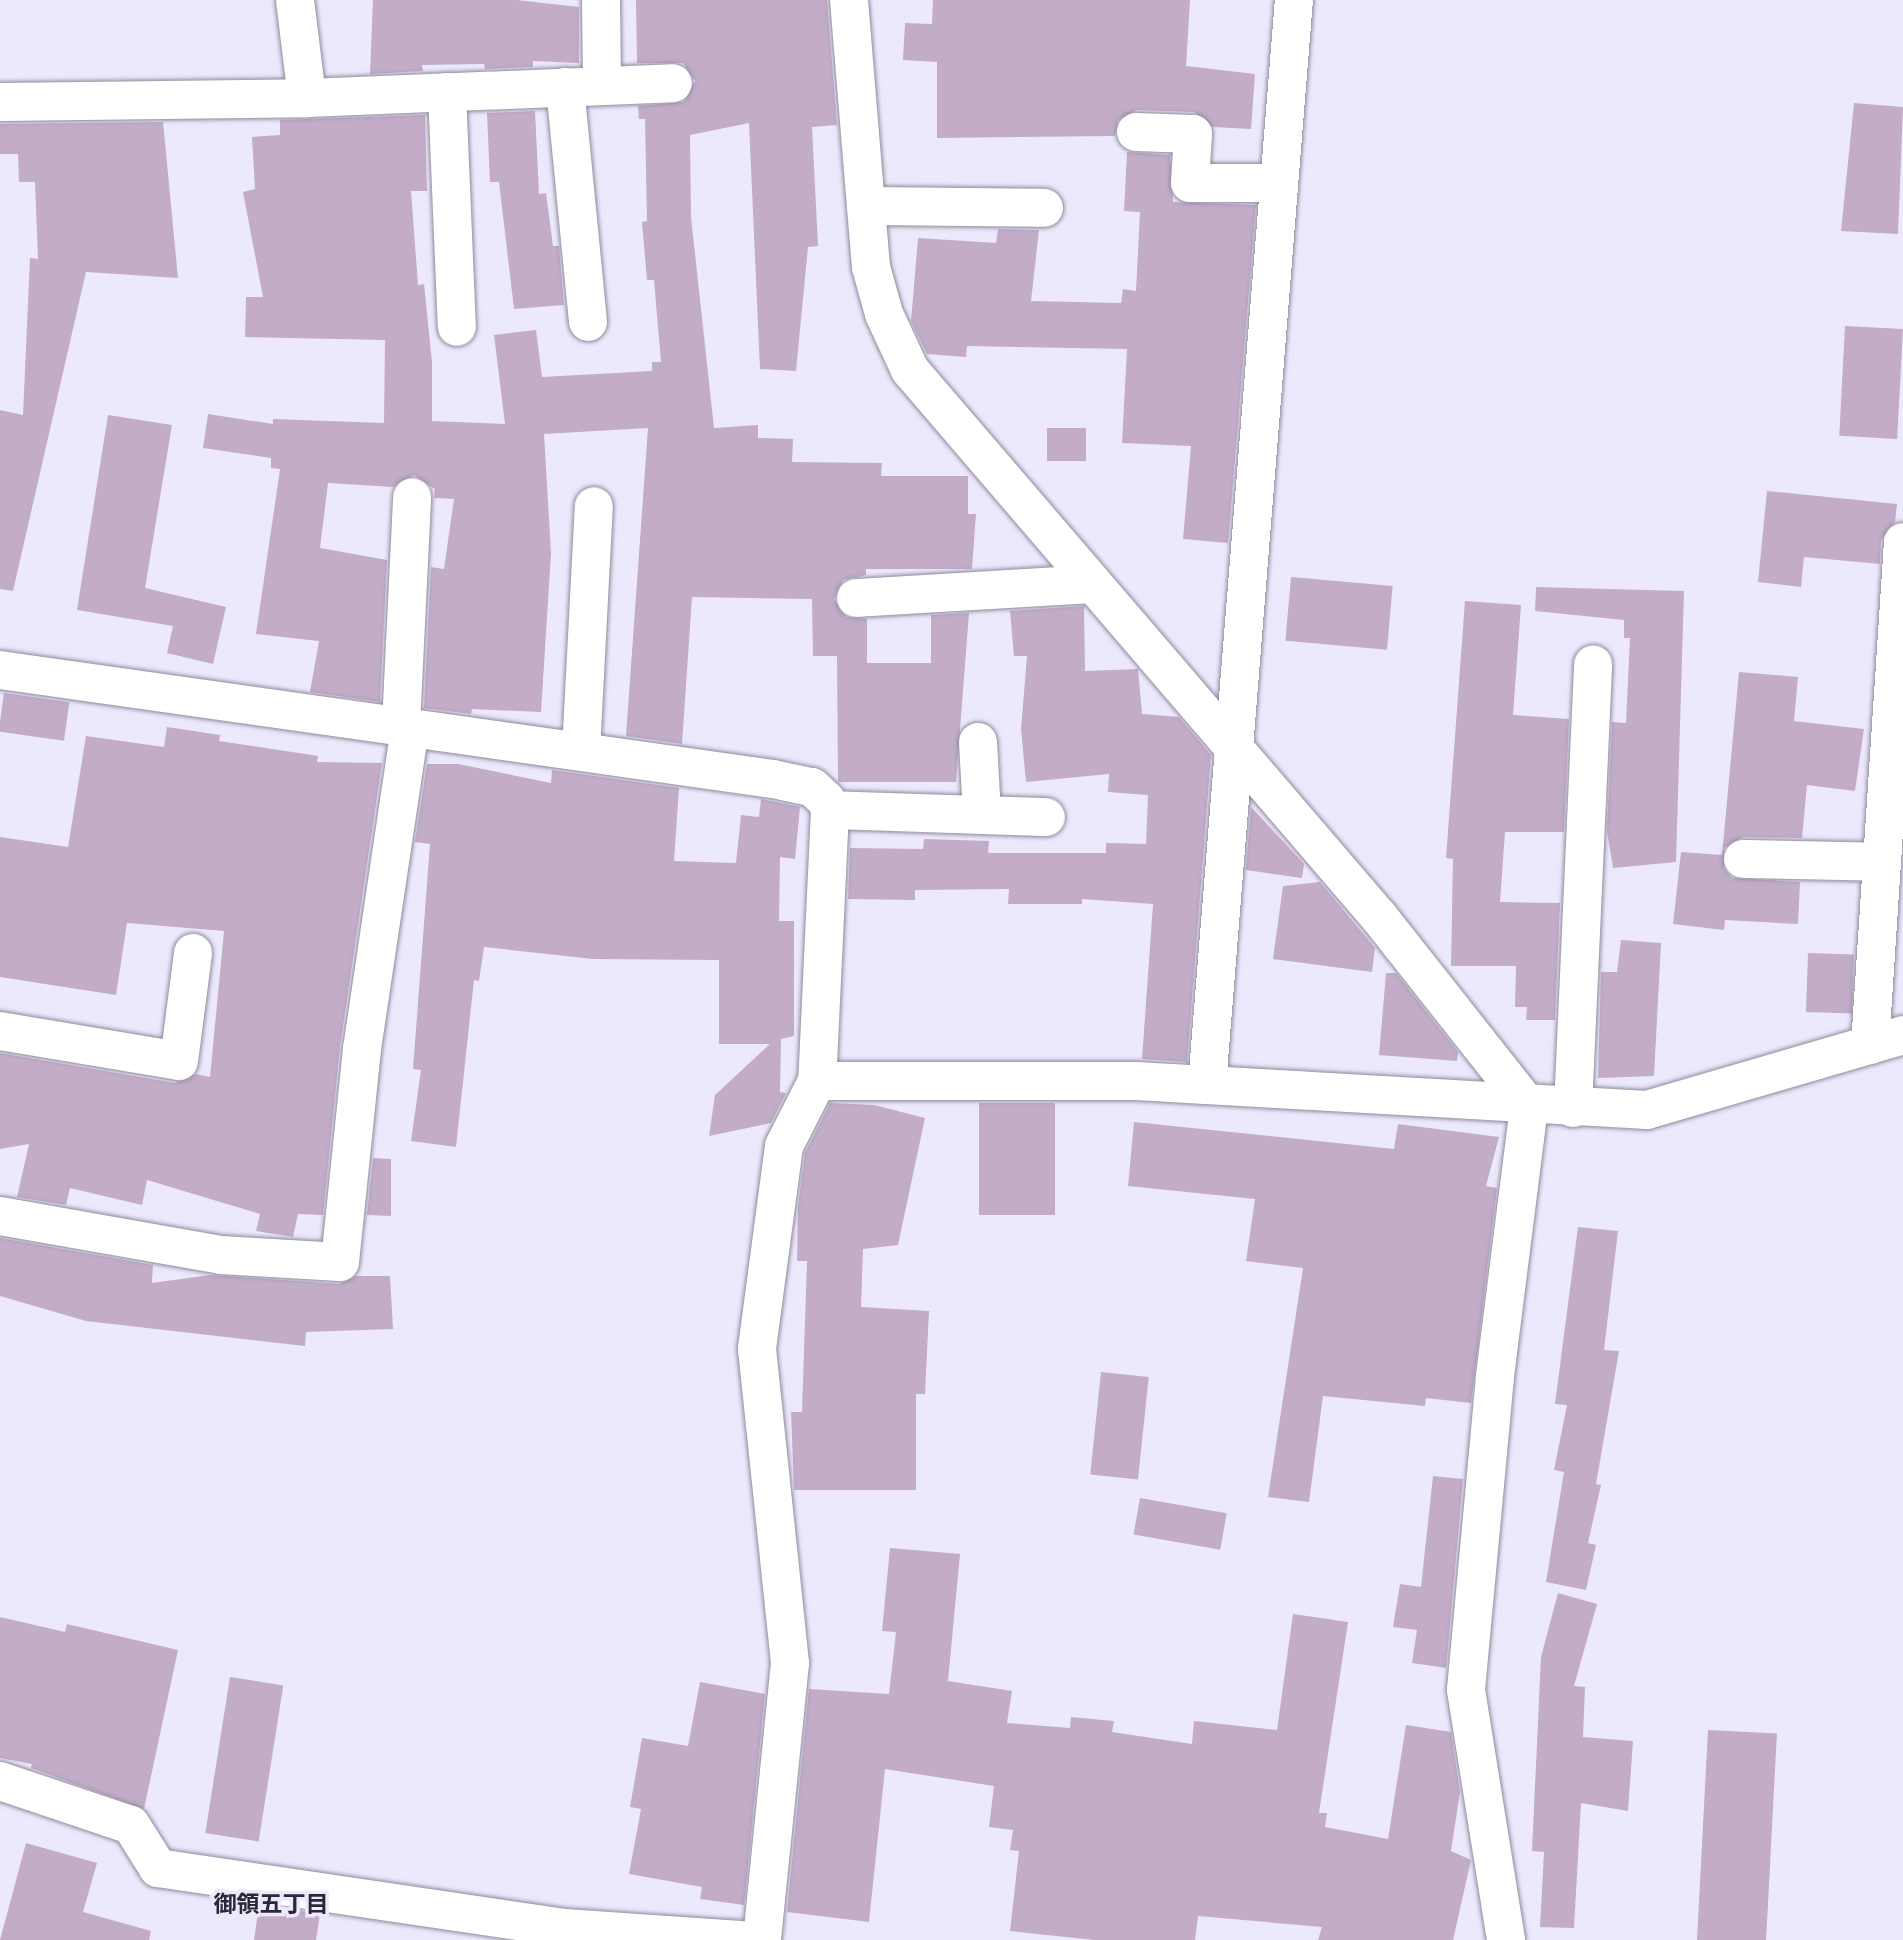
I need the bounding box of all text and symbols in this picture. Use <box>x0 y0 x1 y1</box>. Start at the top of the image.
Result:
district label: 御領五丁目 <box>214 1889 328 1917</box>

